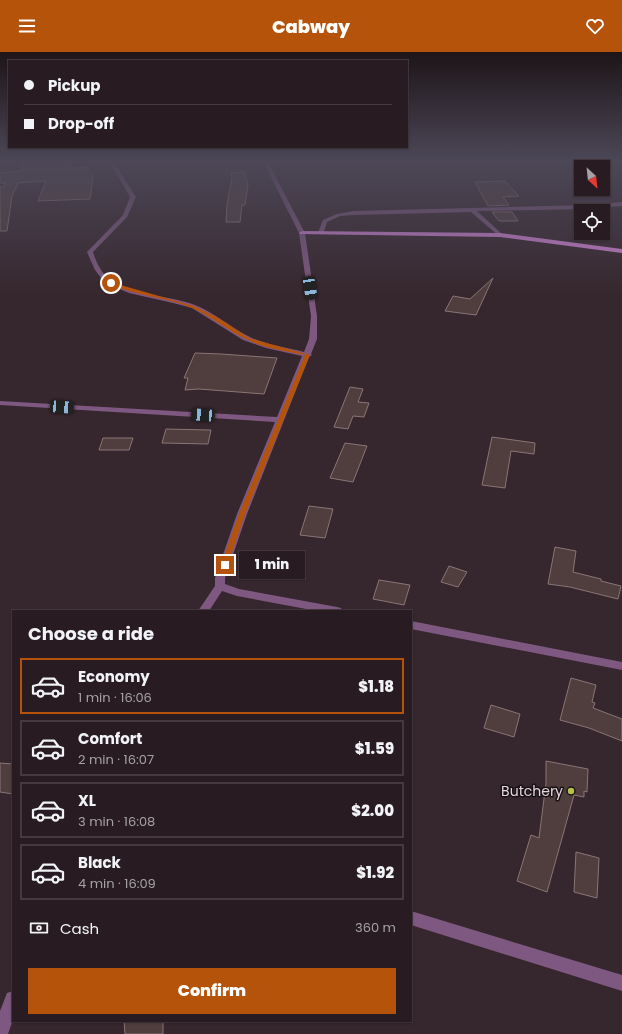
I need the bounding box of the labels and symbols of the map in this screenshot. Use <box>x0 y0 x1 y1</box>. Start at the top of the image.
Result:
north arrow <box>574 160 610 196</box>
route start <box>102 274 120 292</box>
car <box>302 275 318 301</box>
car <box>50 400 74 414</box>
car <box>191 408 215 422</box>
callout: 1 min <box>239 551 305 579</box>
route end <box>216 556 234 574</box>
place label: Butchery <box>501 781 563 801</box>
marker: Butchery <box>566 786 576 796</box>

